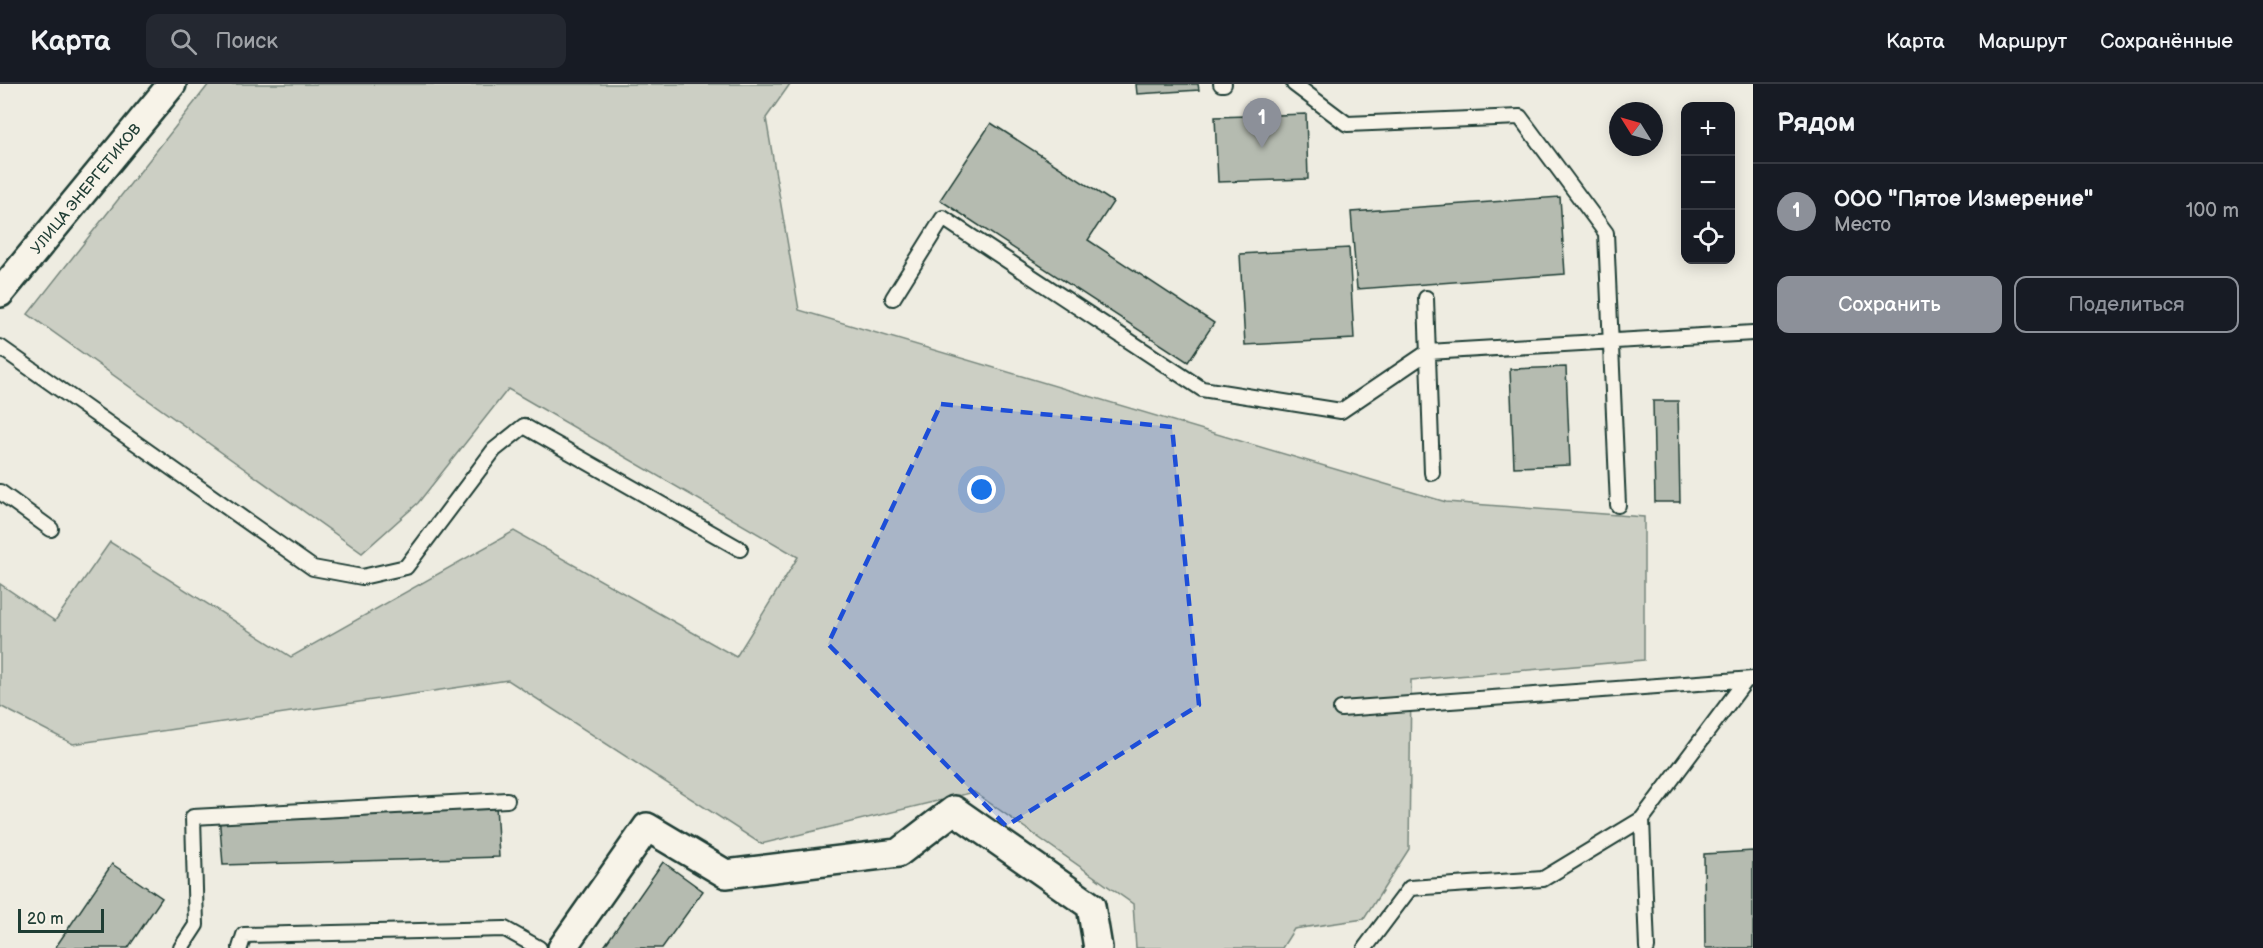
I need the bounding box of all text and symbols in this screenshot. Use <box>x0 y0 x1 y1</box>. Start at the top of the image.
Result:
search box <box>146 14 566 68</box>
text: Карта <box>30 25 110 58</box>
icon: search <box>167 25 200 58</box>
text: Поиск <box>215 28 278 55</box>
text: Карта <box>1886 29 1945 54</box>
text: Маршрут <box>1978 29 2067 54</box>
text: Сохранённые <box>2100 29 2233 54</box>
pin: 1 <box>1242 98 1282 148</box>
north arrow <box>1609 102 1663 156</box>
map controls <box>1681 102 1735 264</box>
button: + <box>1681 102 1735 156</box>
text: Рядом <box>1777 108 1855 139</box>
street label: УЛИЦА ЭНЕРГЕТИКОВ <box>27 119 145 258</box>
button: − <box>1681 156 1735 210</box>
text: ООО "Пятое Измерение" <box>1834 186 2093 213</box>
text: 1 <box>1792 199 1801 223</box>
text: 100 m <box>2186 199 2239 223</box>
button: locate <box>1681 210 1735 264</box>
text: Место <box>1834 213 1891 237</box>
button: Сохранить <box>1777 276 2002 333</box>
button: Поделиться <box>2014 276 2239 333</box>
your location <box>967 475 996 504</box>
scale bar <box>18 906 104 934</box>
text: 20 m <box>27 910 63 929</box>

